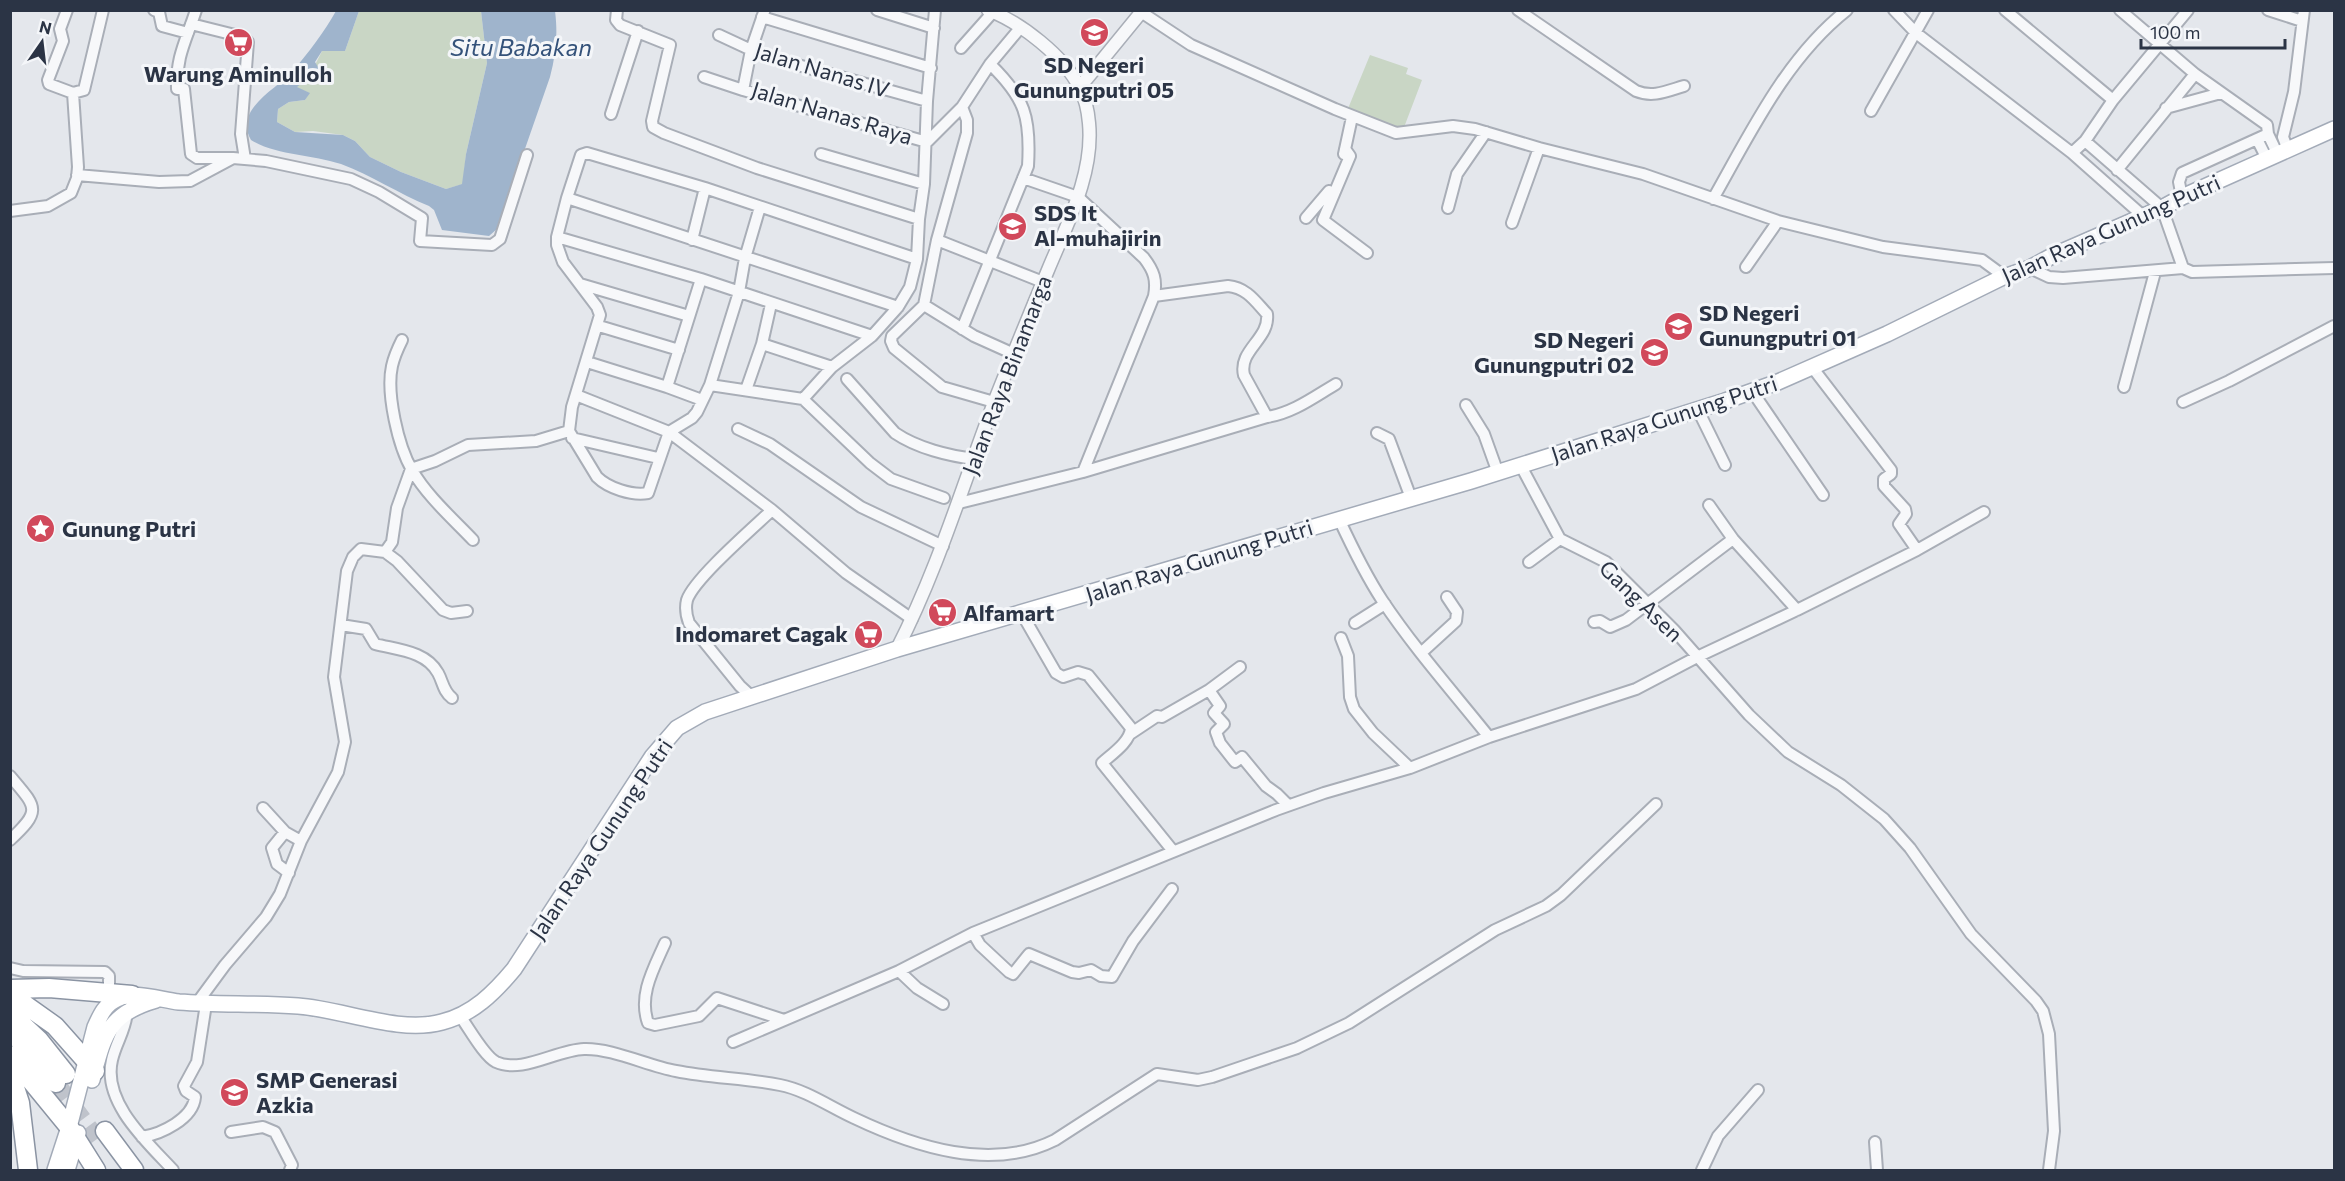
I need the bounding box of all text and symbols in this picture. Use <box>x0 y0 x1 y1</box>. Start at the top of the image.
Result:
north arrow <box>12 12 72 72</box>
scale bar <box>2141 12 2285 50</box>
text: N <box>38 16 54 38</box>
school or university icon: SD Negeri Gunungputri 05 <box>1078 17 1110 49</box>
text: 100 m <box>2150 21 2200 43</box>
supermarket icon: Warung Aminulloh <box>222 26 254 58</box>
water label: Situ Babakan <box>450 32 592 61</box>
street label: Jalan Nanas IV <box>751 36 893 103</box>
place label: SD Negeri Gunungputri 05 <box>1014 51 1174 103</box>
place label: Warung Aminulloh <box>144 60 332 87</box>
street label: Jalan Nanas Raya <box>748 75 916 150</box>
street label: Jalan Raya Gunung Putri <box>1997 168 2224 289</box>
place label: SDS It Al-muhajirin <box>1034 199 1161 251</box>
school or university icon: SDS It Al-muhajirin <box>997 210 1029 242</box>
street label: Jalan Raya Binamarga <box>956 271 1057 478</box>
place label: SD Negeri Gunungputri 01 <box>1699 299 1857 351</box>
school or university icon: SD Negeri Gunungputri 01 <box>1662 310 1694 342</box>
place label: SD Negeri Gunungputri 02 <box>1474 326 1634 378</box>
school or university icon: SD Negeri Gunungputri 02 <box>1639 337 1671 369</box>
street label: Jalan Raya Gunung Putri <box>1547 369 1780 468</box>
place icon: Gunung Putri <box>25 513 57 545</box>
street label: Jalan Raya Gunung Putri <box>1082 513 1316 608</box>
place label: Gunung Putri <box>62 515 196 542</box>
street label: Gang Asen <box>1594 554 1689 647</box>
supermarket icon: Alfamart <box>926 597 958 629</box>
place label: Alfamart <box>963 599 1054 626</box>
supermarket icon: Indomaret Cagak <box>853 618 885 650</box>
place label: Indomaret Cagak <box>675 620 848 647</box>
street label: Jalan Raya Gunung Putri <box>523 733 678 944</box>
place label: SMP Generasi Azkia <box>256 1066 398 1118</box>
school or university icon: SMP Generasi Azkia <box>219 1077 251 1109</box>

